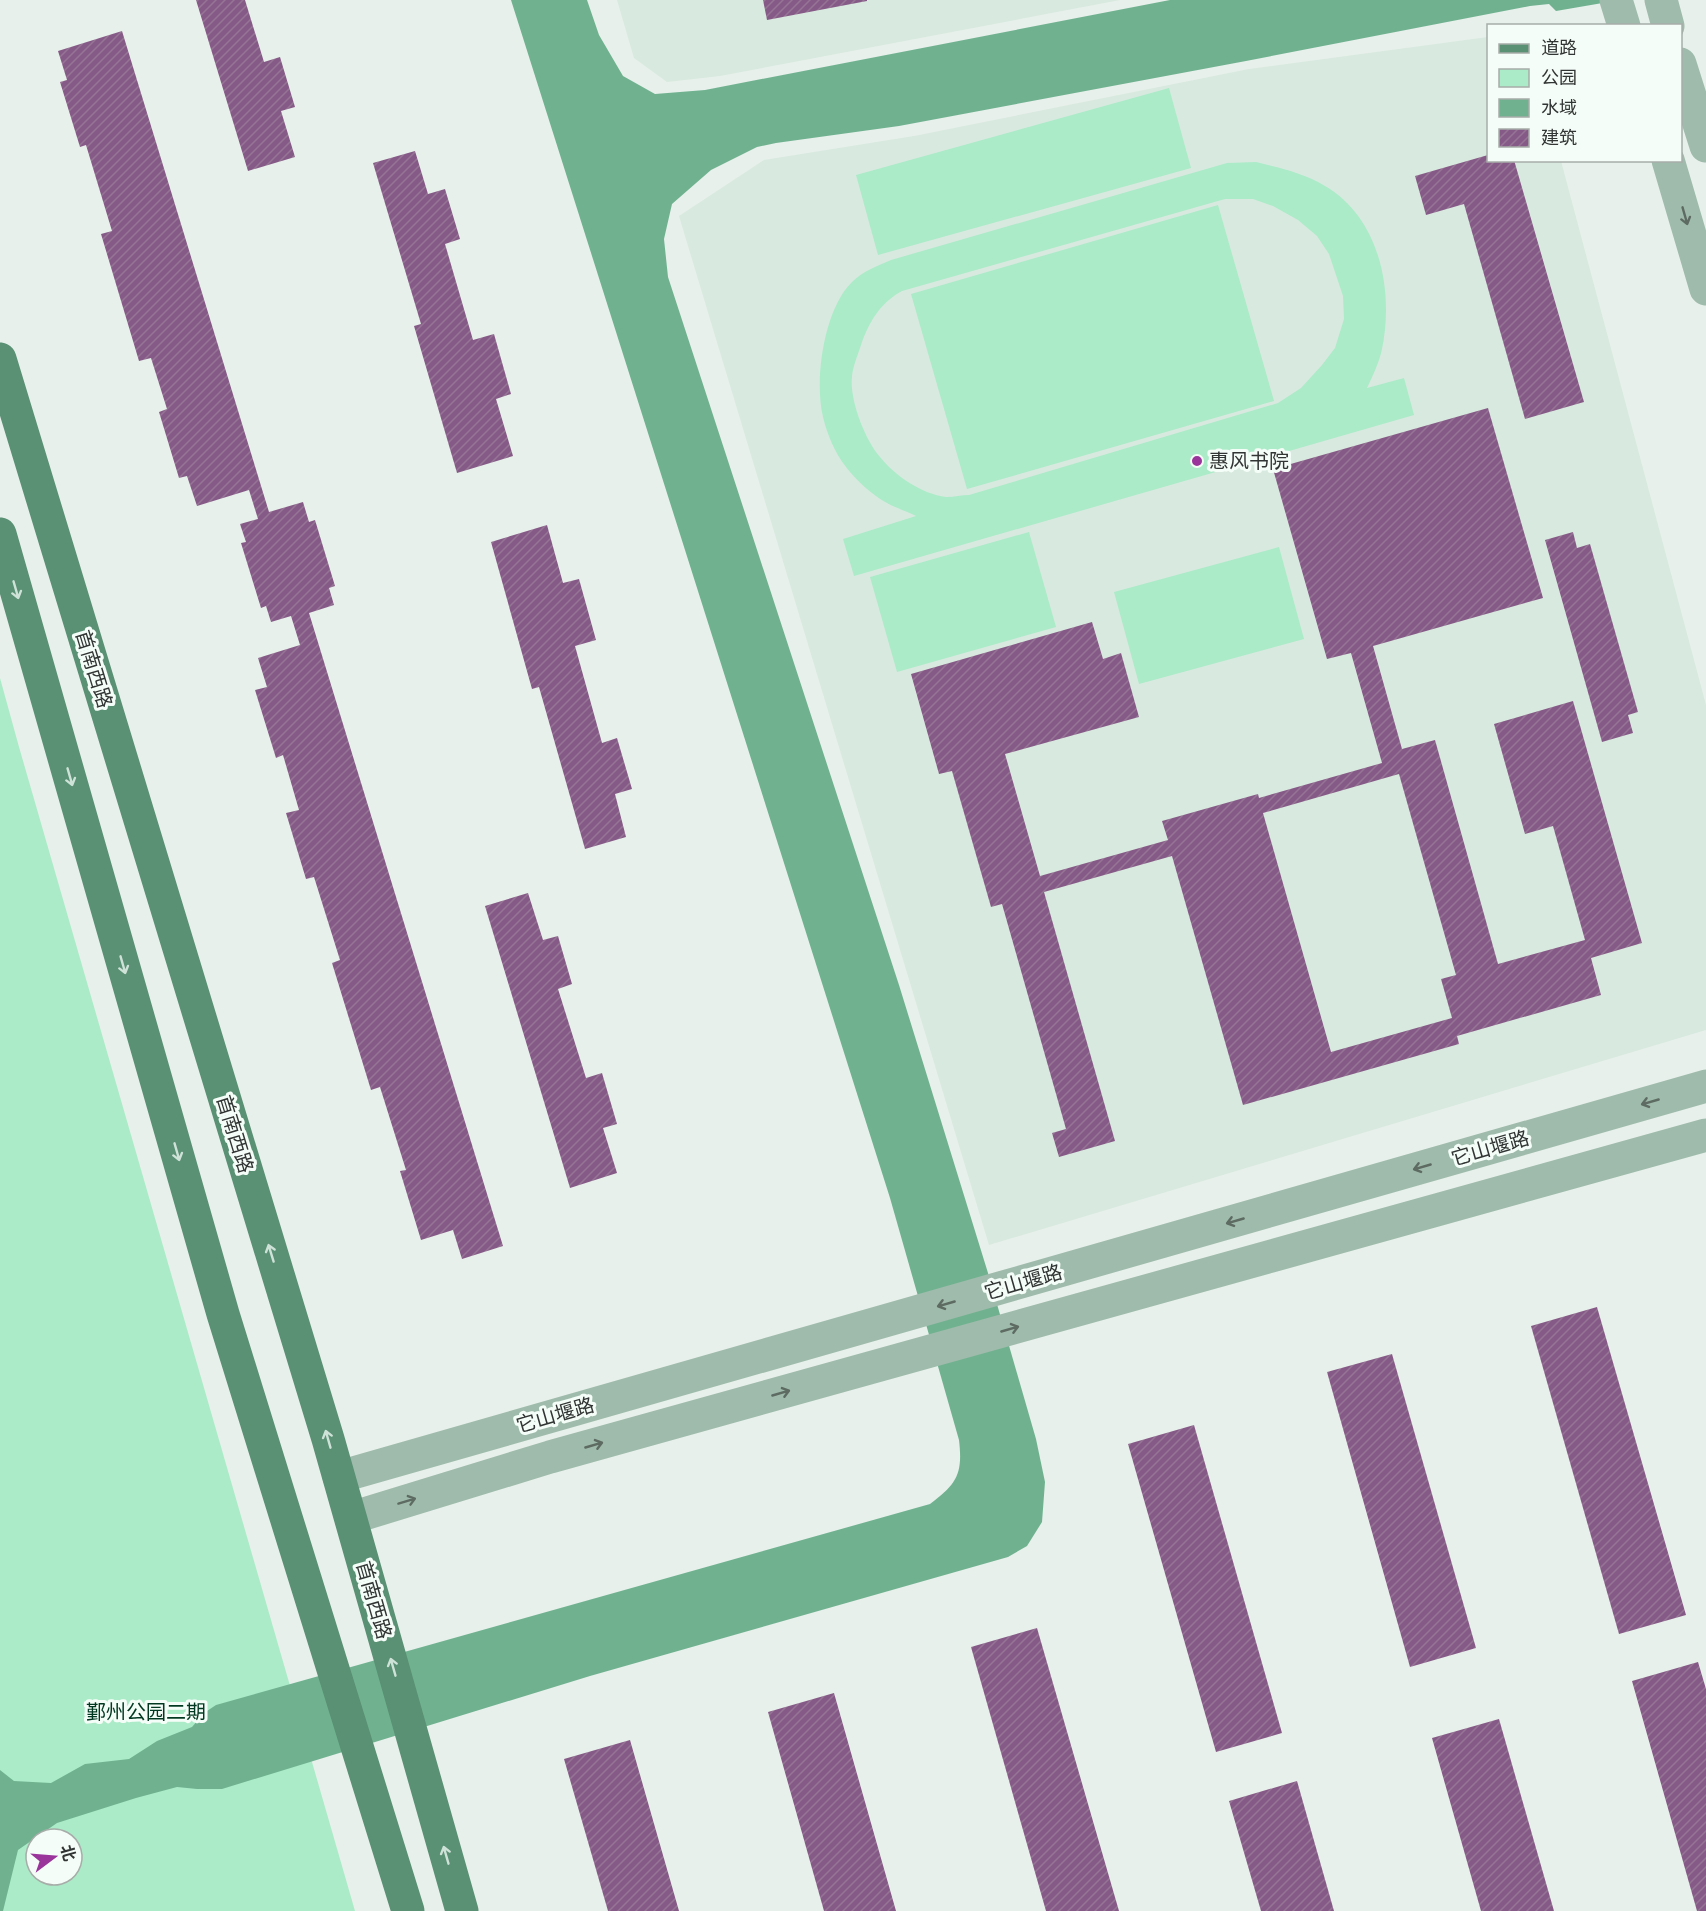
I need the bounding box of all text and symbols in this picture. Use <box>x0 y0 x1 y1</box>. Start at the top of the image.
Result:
legend <box>1487 24 1682 162</box>
text: 道路 <box>1541 37 1577 59</box>
text: 公园 <box>1541 67 1577 89</box>
text: 水域 <box>1541 97 1577 119</box>
text: 建筑 <box>1541 127 1577 149</box>
one-way arrow <box>1680 206 1691 225</box>
place label: 惠风书院 <box>1209 449 1289 473</box>
marker: 惠风书院 <box>1190 454 1204 468</box>
one-way arrow <box>11 580 22 599</box>
street label: 首南西路 <box>71 627 117 711</box>
one-way arrow <box>65 768 76 787</box>
one-way arrow <box>118 955 129 974</box>
street label: 首南西路 <box>212 1092 258 1176</box>
one-way arrow <box>1641 1097 1660 1108</box>
street label: 它山堰路 <box>1448 1125 1532 1171</box>
one-way arrow <box>172 1143 183 1162</box>
one-way arrow <box>1413 1162 1432 1173</box>
one-way arrow <box>1225 1216 1244 1227</box>
one-way arrow <box>265 1244 276 1263</box>
street label: 它山堰路 <box>981 1259 1065 1305</box>
one-way arrow <box>937 1298 956 1310</box>
one-way arrow <box>1000 1323 1019 1334</box>
one-way arrow <box>771 1387 790 1398</box>
street label: 它山堰路 <box>513 1392 597 1438</box>
one-way arrow <box>322 1430 333 1449</box>
one-way arrow <box>584 1439 603 1450</box>
one-way arrow <box>397 1495 416 1506</box>
street label: 首南西路 <box>351 1558 397 1642</box>
one-way arrow <box>387 1658 398 1677</box>
park label: 鄞州公园二期 <box>86 1700 206 1724</box>
north arrow <box>24 1827 84 1887</box>
text: 北 <box>57 1843 79 1863</box>
one-way arrow <box>440 1846 452 1865</box>

